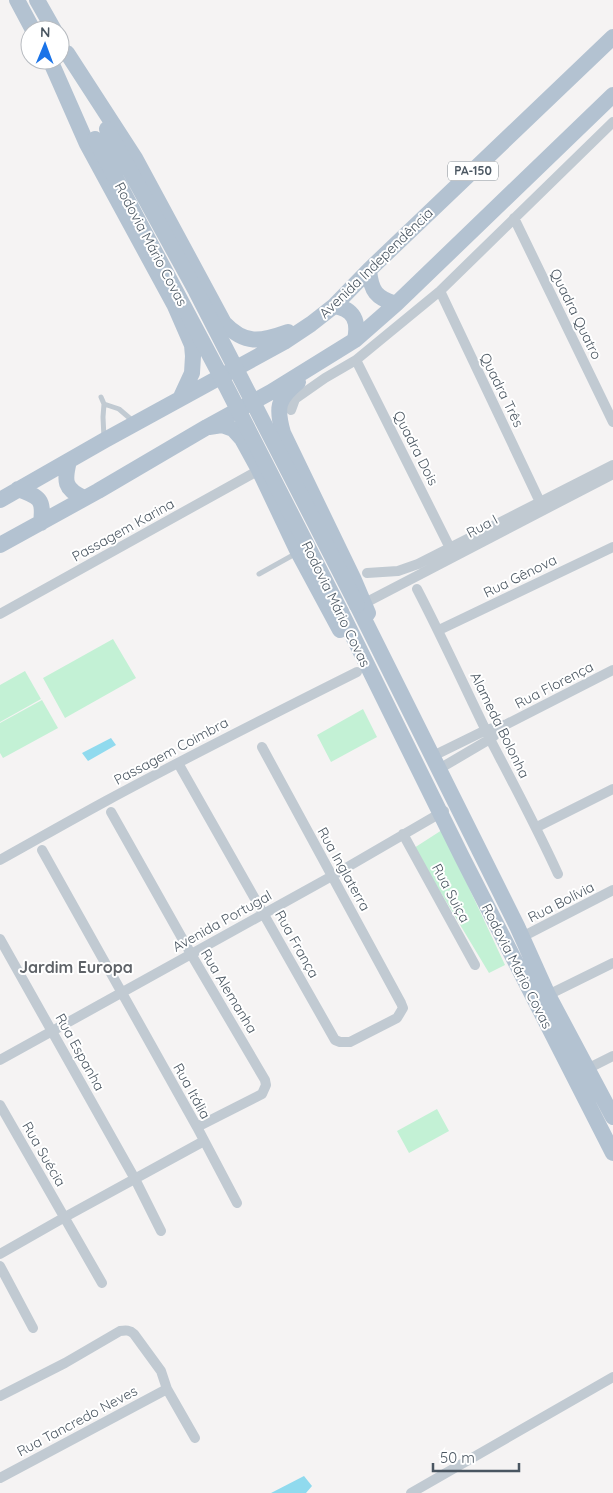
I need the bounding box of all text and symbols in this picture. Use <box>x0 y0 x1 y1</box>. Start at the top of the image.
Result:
north arrow <box>20 20 70 70</box>
text: N <box>40 23 51 41</box>
road number: PA-150 <box>448 162 498 180</box>
street label: Rodovia Mário Covas <box>111 179 191 309</box>
street label: Avenida Independência <box>315 204 437 322</box>
street label: Quadra Quatro <box>546 266 606 362</box>
street label: Quadra Três <box>476 350 528 430</box>
street label: Quadra Dois <box>389 408 443 488</box>
street label: Passagem Karina <box>69 494 177 566</box>
street label: Rua I <box>463 510 501 542</box>
street label: Rodovia Mário Covas <box>298 538 374 670</box>
street label: Rua Gênova <box>480 550 560 602</box>
street label: Rua Florença <box>512 658 596 712</box>
street label: Alameda Bolonha <box>467 669 533 781</box>
street label: Passagem Coimbra <box>111 713 231 789</box>
street label: Rua Inglaterra <box>314 824 374 914</box>
street label: Rua Suiça <box>428 860 474 926</box>
street label: Rua Bolívia <box>525 878 597 926</box>
street label: Avenida Portugal <box>169 886 275 956</box>
street label: Rodovia Mário Covas <box>478 900 556 1032</box>
street label: Rua França <box>271 907 323 981</box>
street label: Rua Alemanha <box>197 946 261 1036</box>
district label: Jardim Europa <box>19 957 133 977</box>
street label: Rua Espanha <box>51 1010 109 1094</box>
street label: Rua Itália <box>169 1060 215 1122</box>
street label: Rua Suécia <box>18 1118 70 1190</box>
street label: Rua Tancredo Neves <box>14 1382 140 1460</box>
scale bar <box>433 1440 519 1472</box>
text: 50 m <box>440 1448 475 1467</box>

